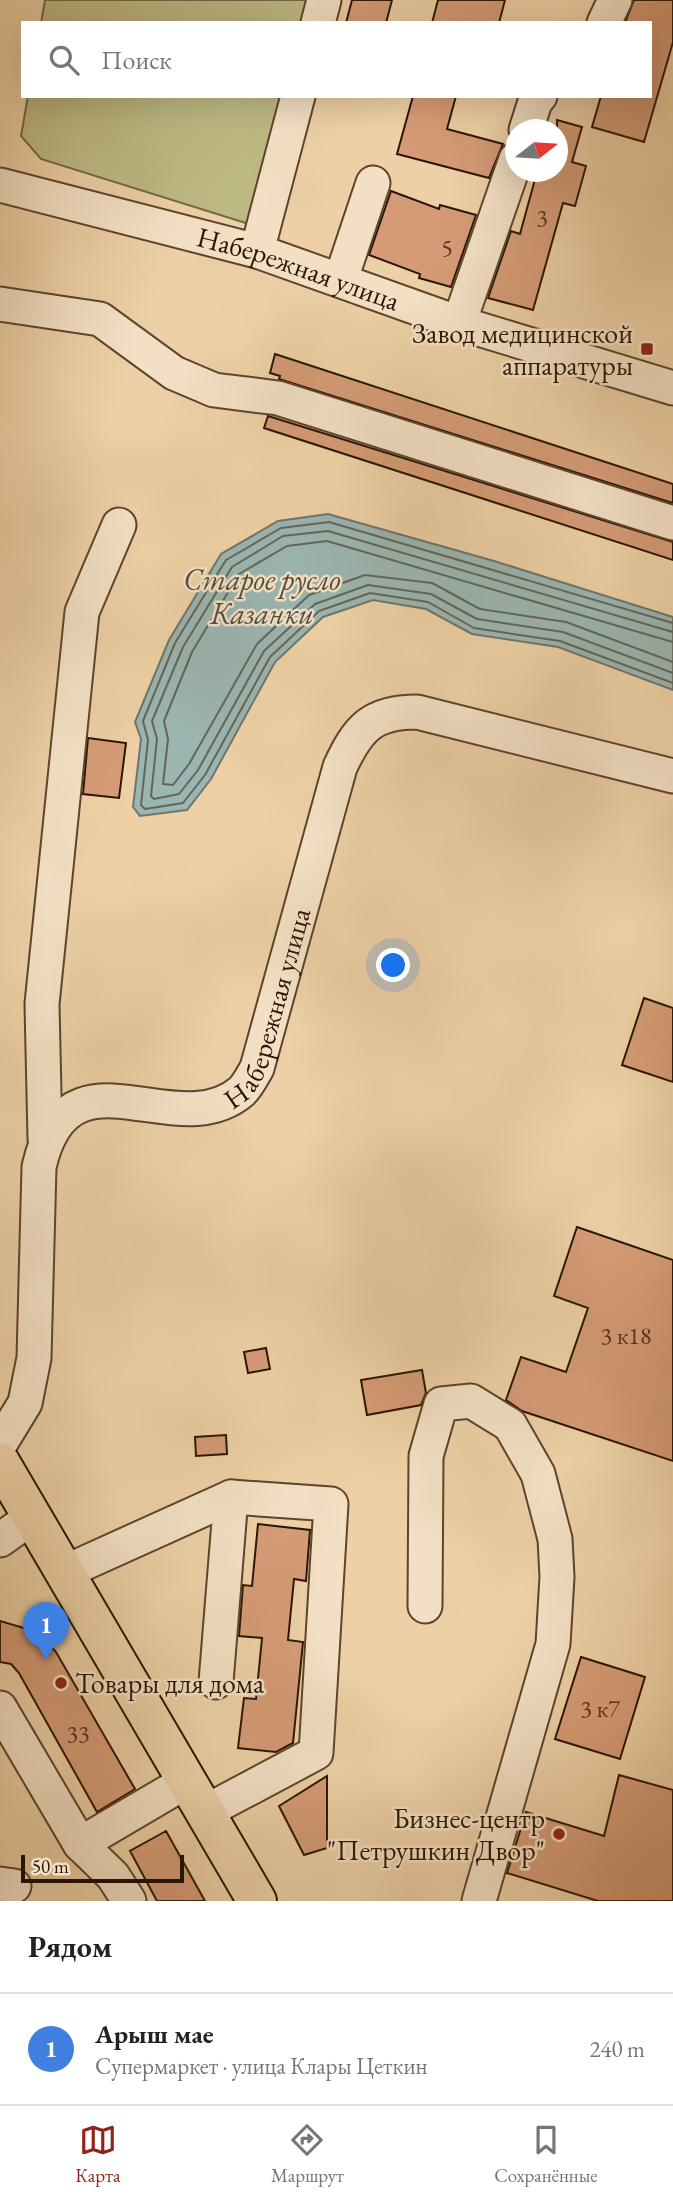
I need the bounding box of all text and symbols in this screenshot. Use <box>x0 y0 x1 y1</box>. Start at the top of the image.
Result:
search box <box>21 21 652 98</box>
icon: search <box>45 41 83 79</box>
text: Поиск <box>101 43 172 77</box>
north arrow <box>505 119 568 182</box>
house number: 3 <box>536 202 548 233</box>
street label: Набережная улица <box>193 218 406 319</box>
house number: 5 <box>441 232 453 263</box>
place label: Завод медицинской аппаратуры <box>412 315 633 383</box>
marker: Завод медицинской аппаратуры <box>639 341 655 357</box>
water label: Старое русло Казанки <box>183 560 341 633</box>
street label: Набережная улица <box>217 903 319 1117</box>
your location <box>376 948 410 982</box>
house number: 3 к18 <box>601 1320 651 1351</box>
pin: 1 <box>23 1602 69 1660</box>
place label: Товары для дома <box>75 1665 265 1701</box>
marker: Товары для дома <box>53 1675 69 1691</box>
house number: 3 к7 <box>580 1693 620 1724</box>
house number: 33 <box>66 1718 90 1749</box>
place label: Бизнес-центр "Петрушкин Двор" <box>327 1800 545 1868</box>
marker: Бизнес-центр "Петрушкин Двор" <box>551 1826 567 1842</box>
scale bar <box>21 1852 184 1884</box>
text: 50 m <box>32 1854 69 1879</box>
text: Рядом <box>28 1927 112 1966</box>
text: Арыш мае <box>95 2017 214 2051</box>
text: 1 <box>45 2034 57 2064</box>
text: 240 m <box>589 2034 645 2064</box>
text: Супермаркет · улица Клары Цеткин <box>95 2051 428 2081</box>
tab: Карта <box>75 2121 121 2188</box>
tab: Маршрут <box>271 2121 344 2188</box>
tab: Сохранённые <box>494 2121 598 2188</box>

